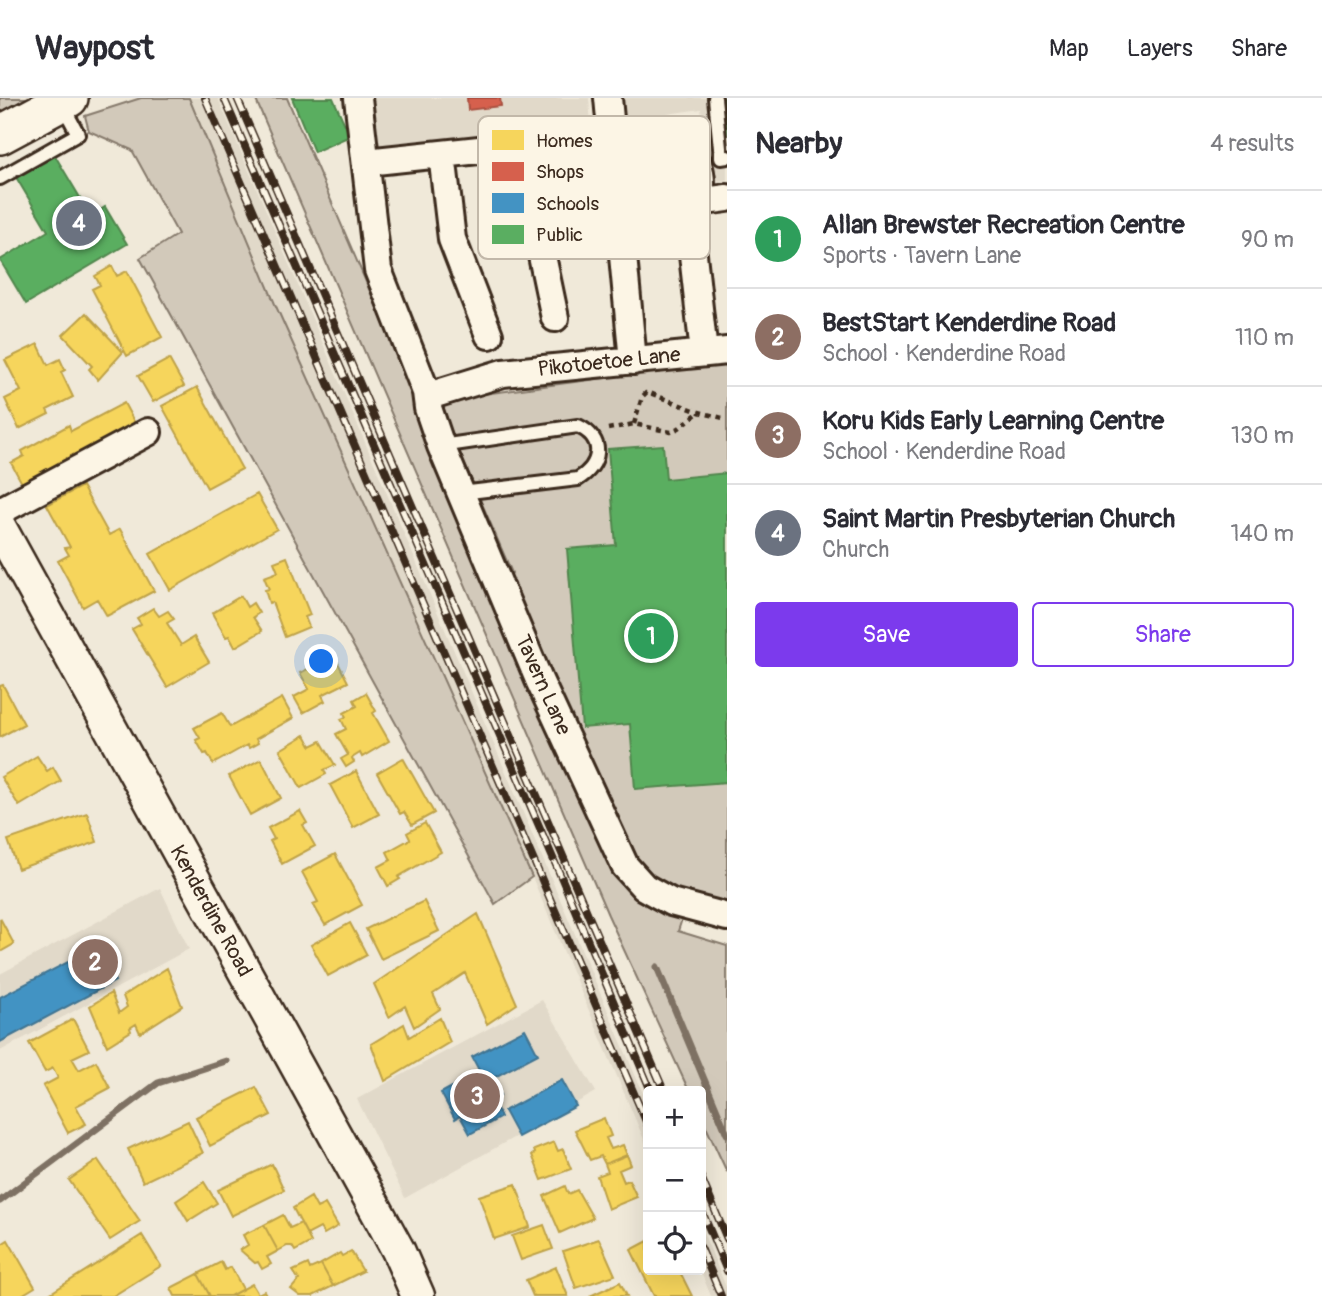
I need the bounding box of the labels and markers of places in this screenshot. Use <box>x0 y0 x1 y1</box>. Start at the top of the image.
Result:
pin: 4 <box>56 197 102 249</box>
pin: 1 <box>628 610 674 662</box>
pin: 2 <box>72 936 118 988</box>
pin: 3 <box>454 1070 500 1122</box>

